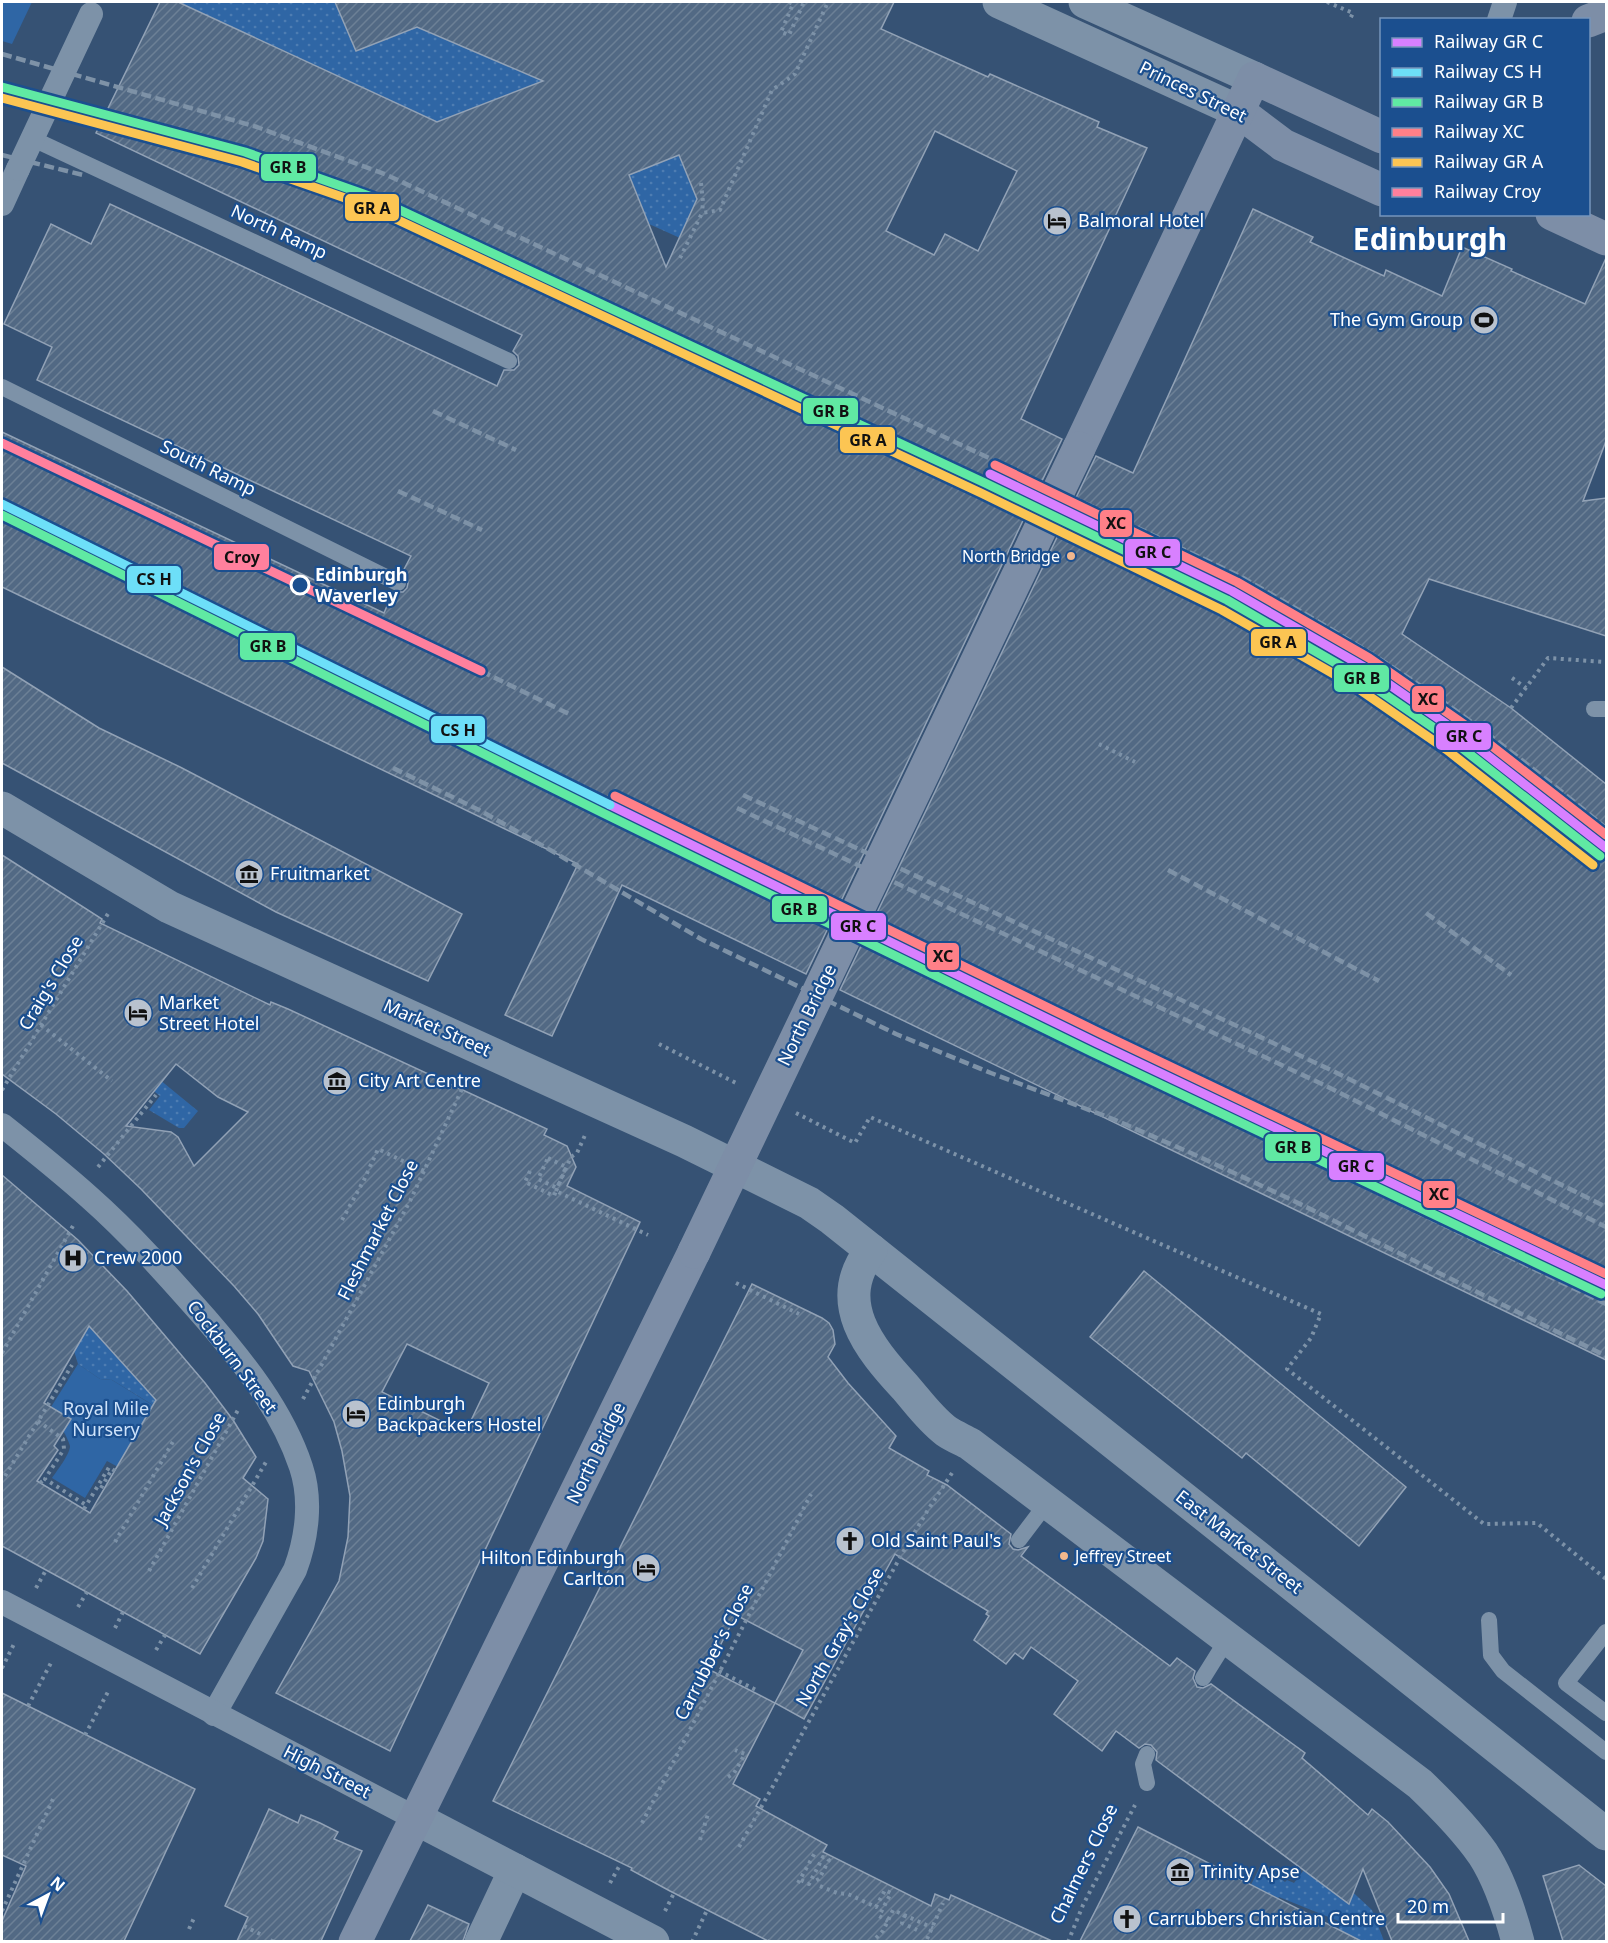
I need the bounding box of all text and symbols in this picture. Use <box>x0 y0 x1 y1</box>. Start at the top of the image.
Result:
legend <box>1380 18 1590 216</box>
text: Railway GR C <box>1434 29 1543 53</box>
street label: Princes Street <box>1136 55 1251 128</box>
text: Railway CS H <box>1434 59 1542 83</box>
text: Railway GR B <box>1434 89 1543 113</box>
text: Railway XC <box>1434 119 1524 143</box>
text: Railway GR A <box>1434 149 1544 173</box>
line badge: GR B <box>260 153 317 182</box>
text: GR B <box>270 156 306 178</box>
text: Railway Croy <box>1434 179 1542 203</box>
line badge: GR A <box>344 193 400 222</box>
text: GR A <box>353 197 392 219</box>
street label: North Ramp <box>227 198 331 264</box>
hotel icon: Balmoral Hotel <box>1041 205 1073 237</box>
place label: Balmoral Hotel <box>1078 208 1204 232</box>
district label: Edinburgh <box>1353 218 1507 259</box>
sports icon: The Gym Group <box>1468 304 1500 336</box>
place label: The Gym Group <box>1330 307 1463 331</box>
line badge: GR B <box>802 397 859 425</box>
text: GR B <box>813 400 849 422</box>
line badge: GR A <box>839 426 896 454</box>
text: GR A <box>849 429 888 451</box>
street label: South Ramp <box>157 434 260 501</box>
line badge: XC <box>1099 509 1133 538</box>
text: XC <box>1106 512 1126 534</box>
line badge: GR C <box>1124 538 1181 567</box>
text: GR C <box>1135 541 1171 563</box>
line badge: Croy <box>213 543 270 571</box>
place label: North Bridge <box>962 545 1060 567</box>
text: Croy <box>224 546 261 568</box>
marker: North Bridge <box>1065 550 1077 562</box>
place label: Edinburgh Waverley <box>315 562 408 607</box>
line badge: CS H <box>126 565 182 594</box>
text: CS H <box>136 568 172 590</box>
marker: Edinburgh Waverley <box>290 575 310 595</box>
line badge: GR A <box>1250 628 1307 657</box>
text: GR A <box>1259 631 1298 653</box>
line badge: GR B <box>239 632 296 661</box>
text: GR B <box>250 635 286 657</box>
line badge: GR B <box>1333 664 1390 693</box>
text: GR B <box>1344 667 1380 689</box>
line badge: XC <box>1411 685 1445 713</box>
text: XC <box>1418 688 1438 710</box>
line badge: CS H <box>430 715 486 744</box>
text: CS H <box>440 719 476 741</box>
line badge: GR C <box>1435 722 1492 751</box>
text: GR C <box>1446 725 1482 747</box>
museum icon: Fruitmarket <box>233 858 265 890</box>
place label: Fruitmarket <box>270 861 370 885</box>
line badge: GR B <box>771 895 828 923</box>
text: GR B <box>781 898 817 920</box>
line badge: GR C <box>830 912 887 941</box>
text: GR C <box>840 915 876 937</box>
street label: Craig's Close <box>12 931 88 1034</box>
line badge: XC <box>926 942 960 971</box>
text: XC <box>933 945 953 967</box>
street label: North Bridge <box>771 960 841 1069</box>
place label: Market Street Hotel <box>159 990 259 1035</box>
street label: Market Street <box>380 993 495 1062</box>
hotel icon: Market Street Hotel <box>122 997 154 1029</box>
museum icon: City Art Centre <box>321 1065 353 1097</box>
place label: City Art Centre <box>358 1068 481 1092</box>
line badge: GR B <box>1264 1133 1321 1162</box>
text: GR B <box>1275 1136 1311 1158</box>
line badge: GR C <box>1328 1152 1385 1181</box>
street label: Fleshmarket Close <box>331 1155 423 1304</box>
text: GR C <box>1338 1155 1374 1177</box>
line badge: XC <box>1422 1180 1456 1209</box>
text: XC <box>1429 1183 1449 1205</box>
hospital icon: Crew 2000 <box>57 1242 89 1274</box>
place label: Crew 2000 <box>94 1245 182 1269</box>
street label: Cockburn Street <box>182 1295 284 1418</box>
place label: Edinburgh Backpackers Hostel <box>377 1391 542 1436</box>
park label: Royal Mile Nursery <box>63 1396 149 1441</box>
hotel icon: Edinburgh Backpackers Hostel <box>340 1398 372 1430</box>
street label: North Bridge <box>560 1398 630 1507</box>
street label: Jackson's Close <box>147 1408 230 1531</box>
street label: East Market Street <box>1171 1484 1308 1599</box>
church icon: Old Saint Paul's <box>834 1525 866 1557</box>
place label: Old Saint Paul's <box>871 1528 1001 1552</box>
place label: Hilton Edinburgh Carlton <box>481 1545 625 1590</box>
place label: Jeffrey Street <box>1073 1545 1172 1567</box>
marker: Jeffrey Street <box>1058 1550 1070 1562</box>
hotel icon: Hilton Edinburgh Carlton <box>630 1552 662 1584</box>
street label: North Gray's Close <box>789 1563 889 1710</box>
street label: Carrubber's Close <box>668 1579 758 1724</box>
street label: High Street <box>280 1739 376 1804</box>
street label: Chalmers Close <box>1044 1800 1123 1928</box>
museum icon: Trinity Apse <box>1164 1856 1196 1888</box>
place label: Trinity Apse <box>1201 1859 1300 1883</box>
north arrow <box>18 1865 78 1925</box>
text: N <box>46 1871 70 1896</box>
scale bar <box>1398 1886 1503 1924</box>
text: 20 m <box>1407 1894 1449 1918</box>
church icon: Carrubbers Christian Centre <box>1111 1903 1143 1935</box>
place label: Carrubbers Christian Centre <box>1148 1906 1385 1930</box>

